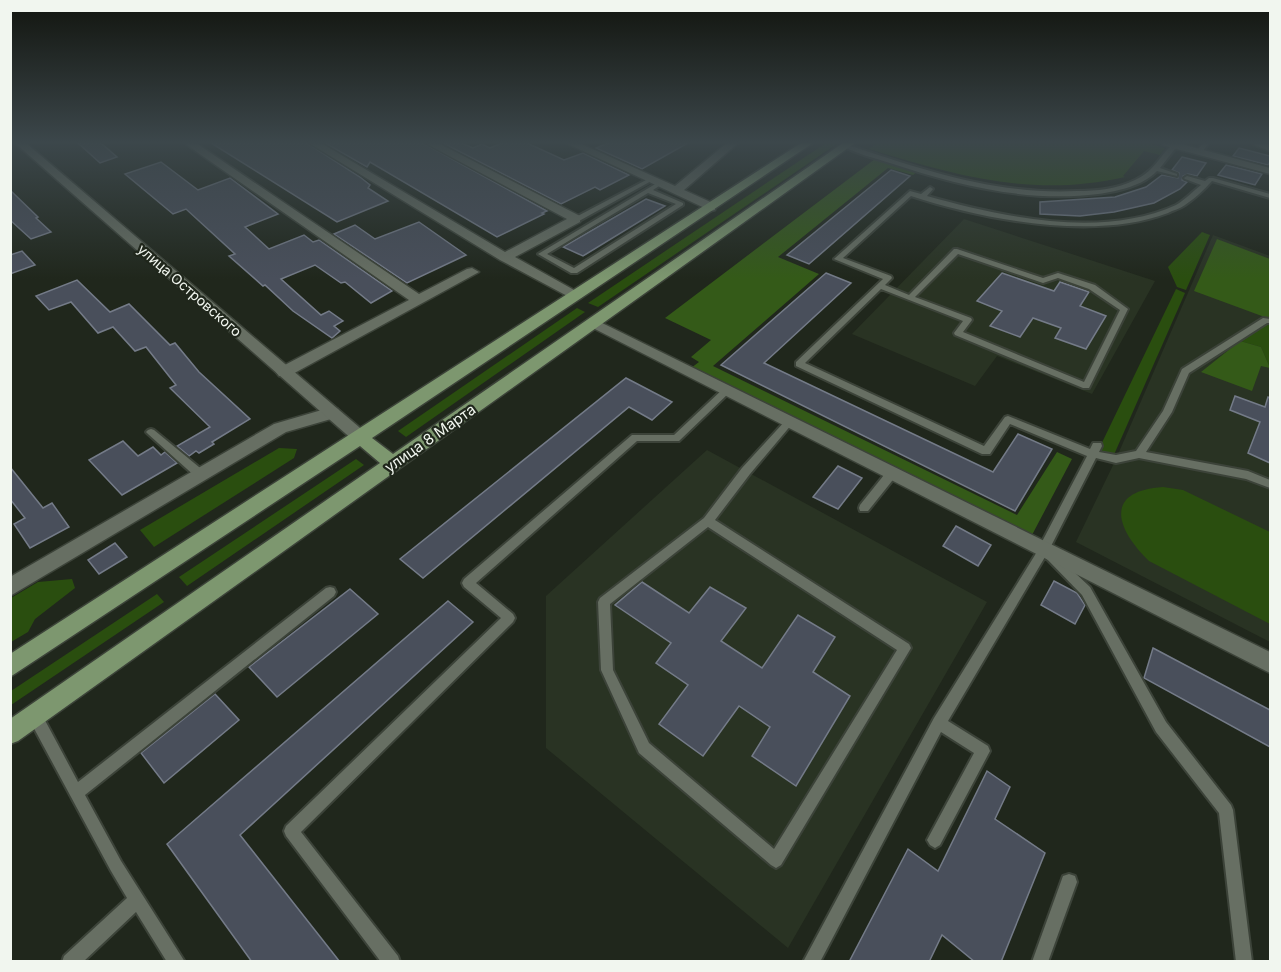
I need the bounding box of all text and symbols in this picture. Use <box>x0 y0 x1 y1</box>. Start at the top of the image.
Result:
street label: улица Островского <box>135 240 245 340</box>
street label: улица 8 Марта <box>381 400 479 476</box>

